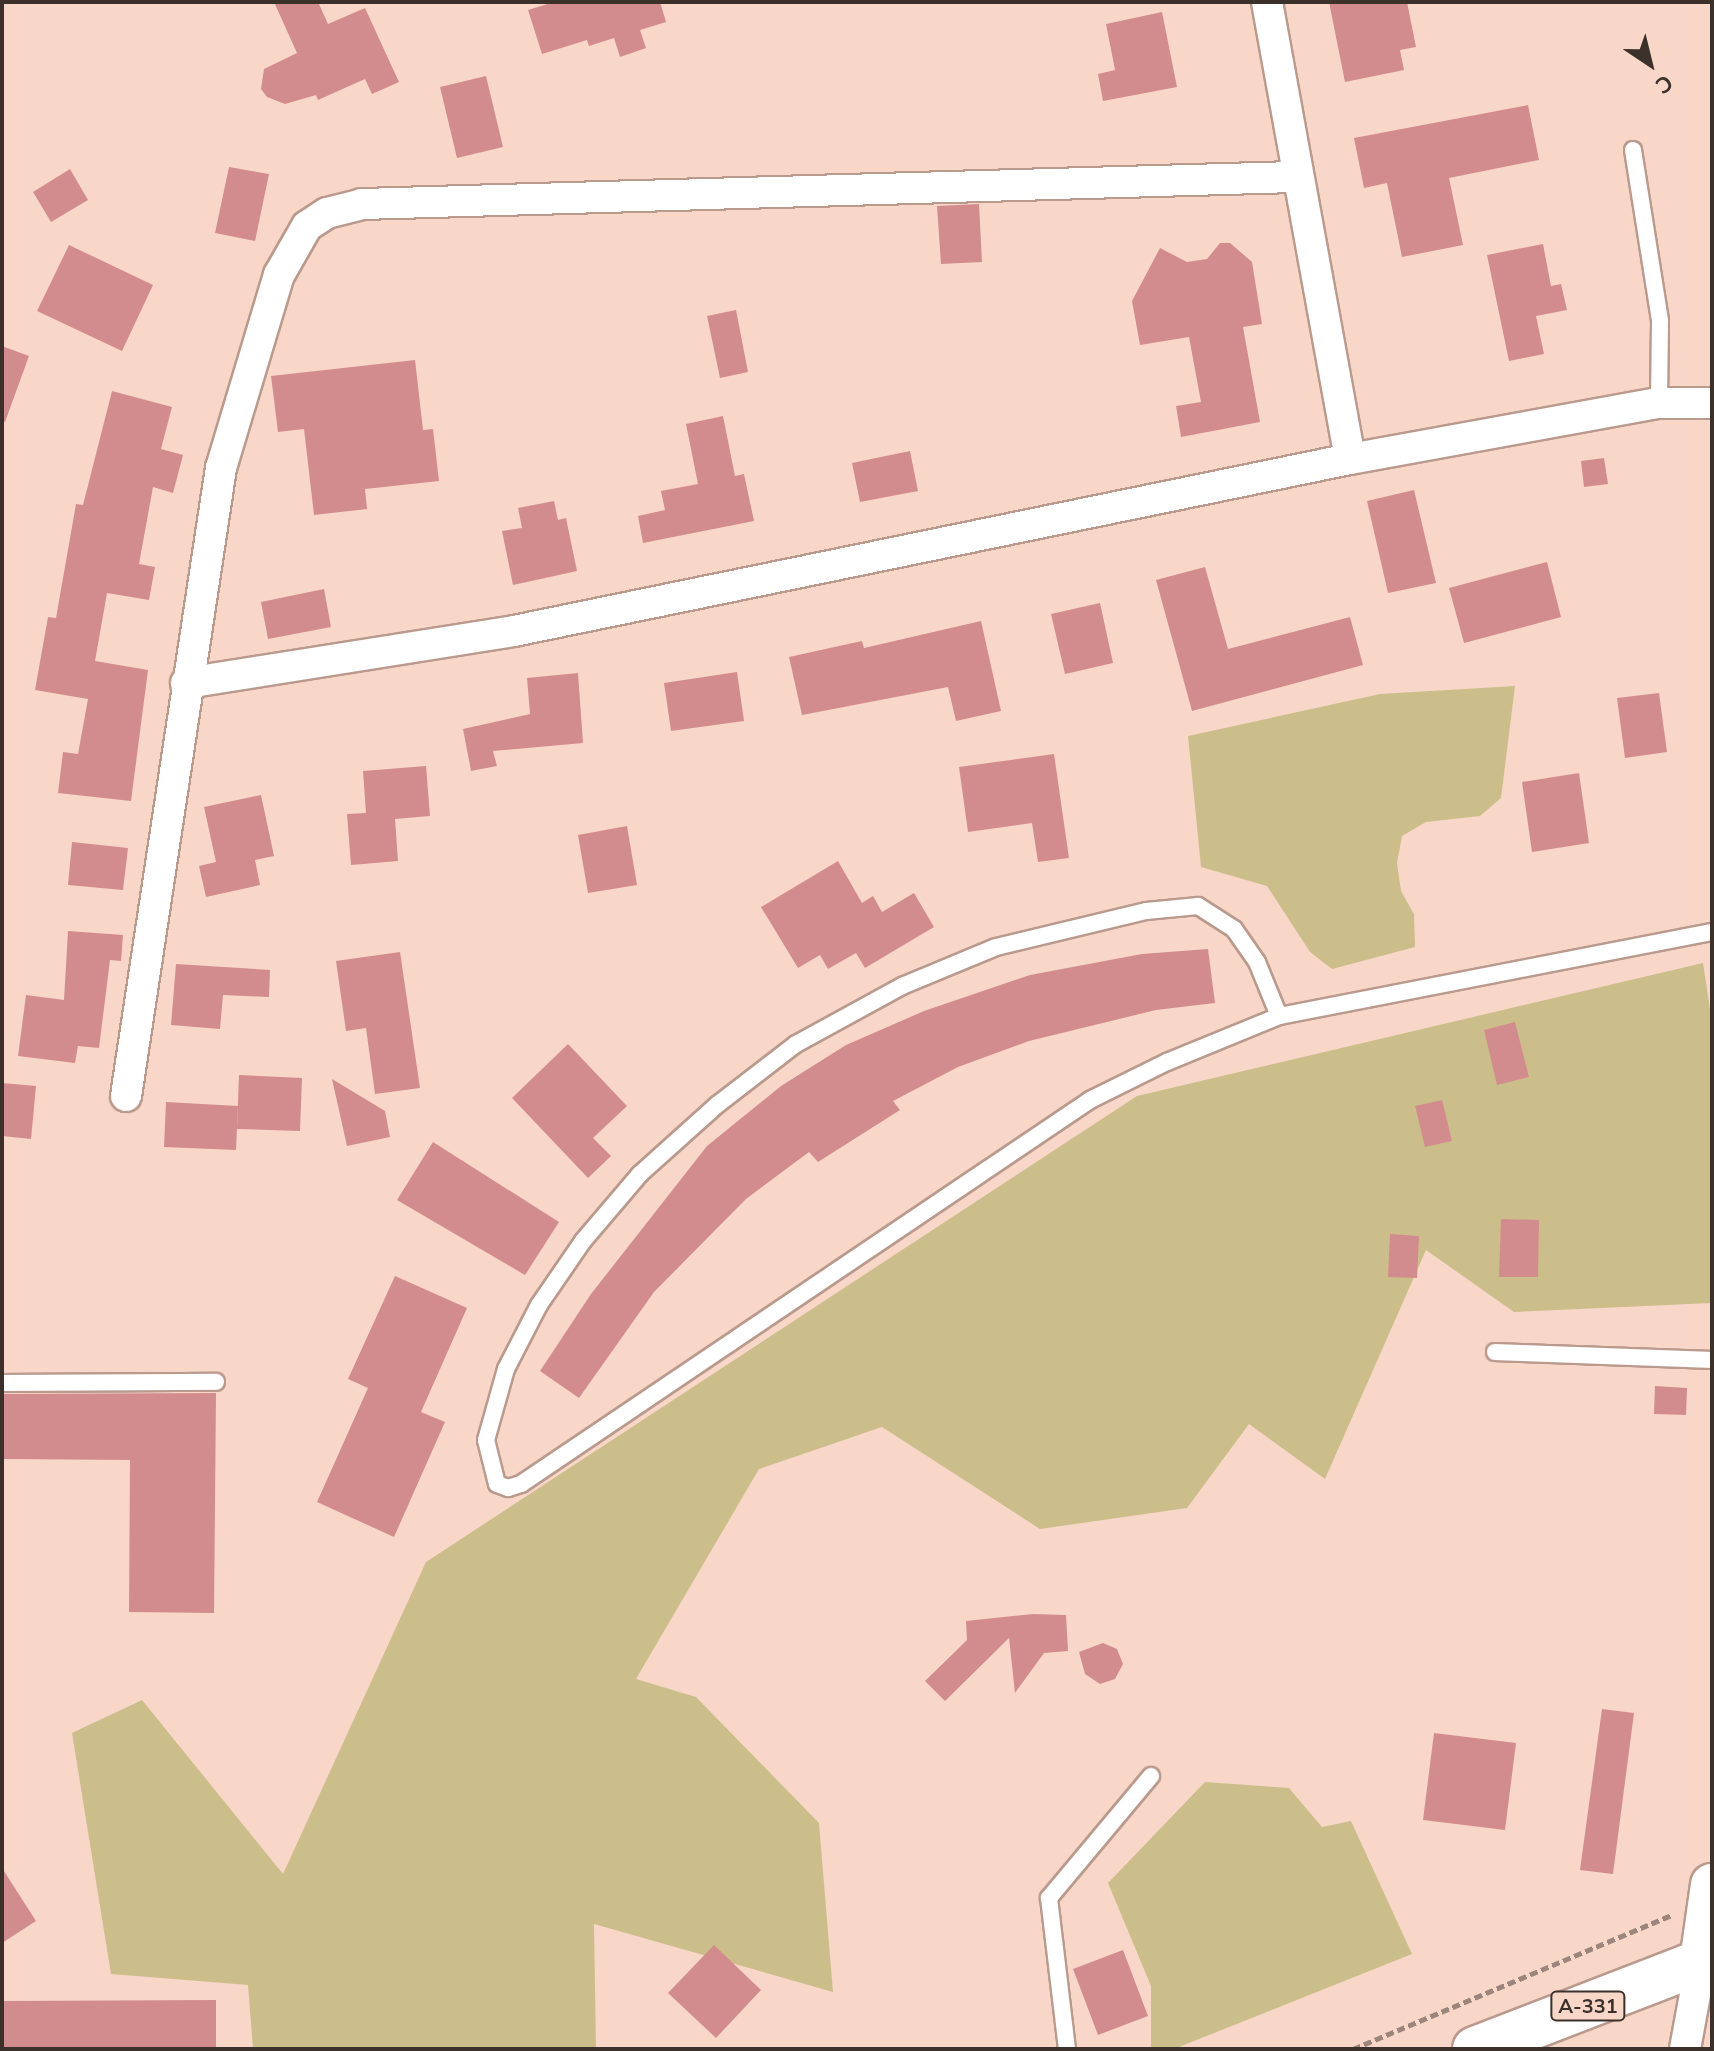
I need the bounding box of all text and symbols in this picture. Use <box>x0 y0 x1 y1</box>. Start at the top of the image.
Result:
north arrow <box>1610 24 1690 104</box>
text: С <box>1649 67 1679 100</box>
road number: А-331 <box>1550 1990 1626 2022</box>

